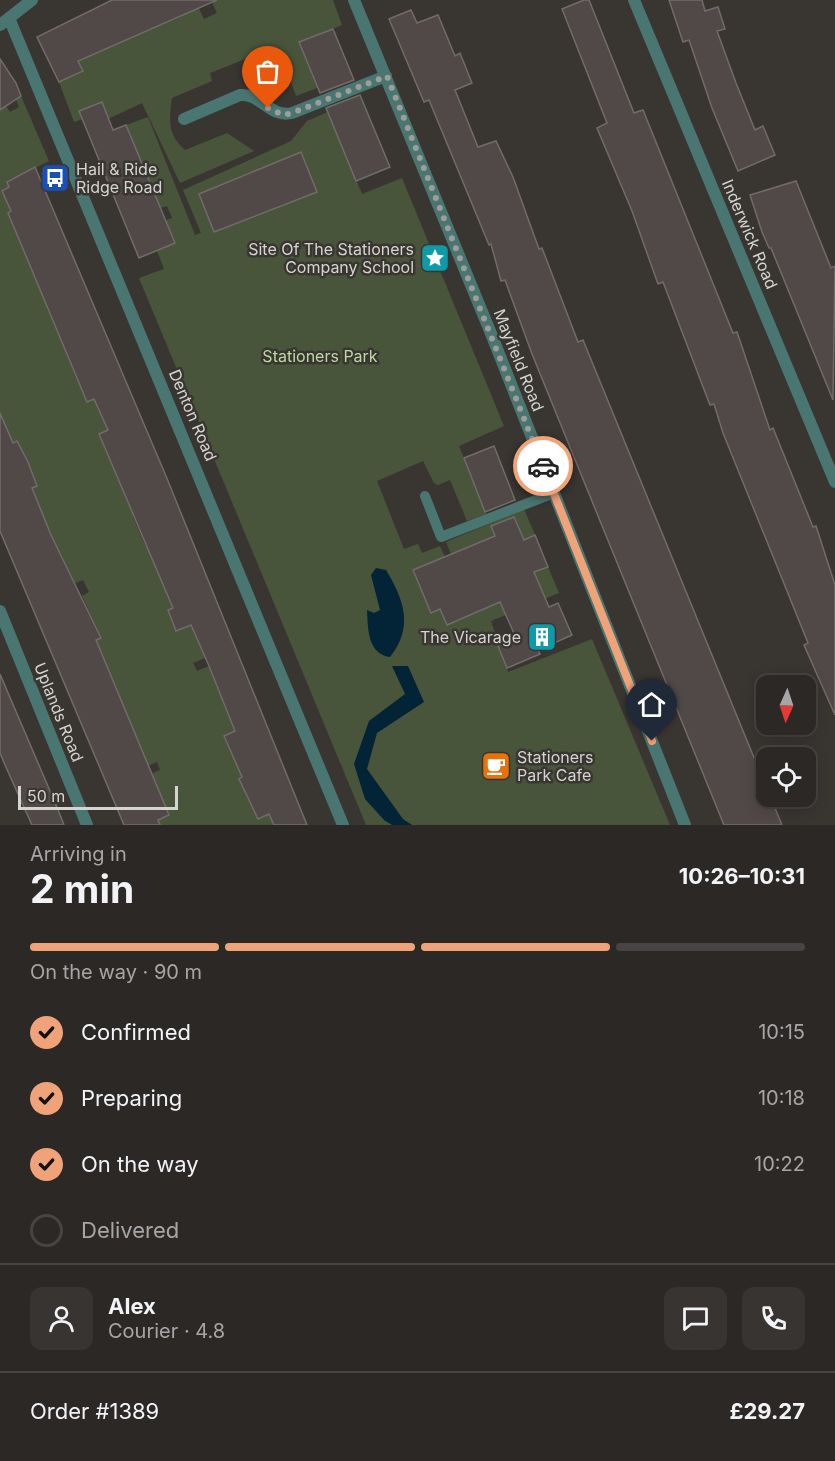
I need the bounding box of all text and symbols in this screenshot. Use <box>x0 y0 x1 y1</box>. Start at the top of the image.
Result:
pin <box>242 46 293 108</box>
icon: bag <box>251 55 284 88</box>
place label: Hail & Ride Ridge Road <box>76 159 162 197</box>
bus stop icon: Hail & Ride Ridge Road <box>39 162 71 194</box>
street label: Inderwick Road <box>718 176 782 292</box>
place label: Site Of The Stationers Company School <box>248 239 414 277</box>
place icon: Site Of The Stationers Company School <box>419 242 451 274</box>
street label: Mayfield Road <box>489 306 549 414</box>
park label: Stationers Park <box>262 346 378 366</box>
street label: Denton Road <box>165 366 221 464</box>
courier <box>513 436 573 496</box>
icon: car <box>527 450 560 483</box>
building icon: The Vicarage <box>526 621 558 653</box>
place label: The Vicarage <box>420 627 521 647</box>
street label: Uplands Road <box>30 659 88 765</box>
north arrow <box>756 675 816 735</box>
map controls <box>756 675 816 807</box>
pin <box>626 679 677 741</box>
icon: home <box>635 688 668 721</box>
place label: Stationers Park Cafe <box>517 747 594 785</box>
button: locate <box>756 747 816 807</box>
cafe icon: Stationers Park Cafe <box>480 750 512 782</box>
scale bar <box>18 783 178 810</box>
text: 50 m <box>27 786 65 806</box>
text: Arriving in <box>30 842 127 866</box>
text: 10:26–10:31 <box>679 863 805 889</box>
text: 2 min <box>30 865 134 912</box>
text: On the way · 90 m <box>30 960 202 984</box>
icon: check <box>30 1016 63 1049</box>
text: Confirmed <box>81 1019 191 1045</box>
text: 10:15 <box>758 1020 805 1044</box>
icon: check <box>30 1082 63 1115</box>
text: Preparing <box>81 1085 182 1111</box>
text: 10:18 <box>758 1086 805 1110</box>
icon: check <box>30 1148 63 1181</box>
text: On the way <box>81 1151 199 1177</box>
text: 10:22 <box>754 1152 805 1176</box>
text: Delivered <box>81 1217 179 1243</box>
button: person <box>30 1287 93 1350</box>
button: chat <box>664 1287 727 1350</box>
button: phone <box>742 1287 805 1350</box>
text: Alex <box>108 1293 156 1319</box>
text: Courier · 4.8 <box>108 1319 225 1343</box>
text: Order #1389 <box>30 1398 159 1424</box>
text: £29.27 <box>729 1398 805 1424</box>

